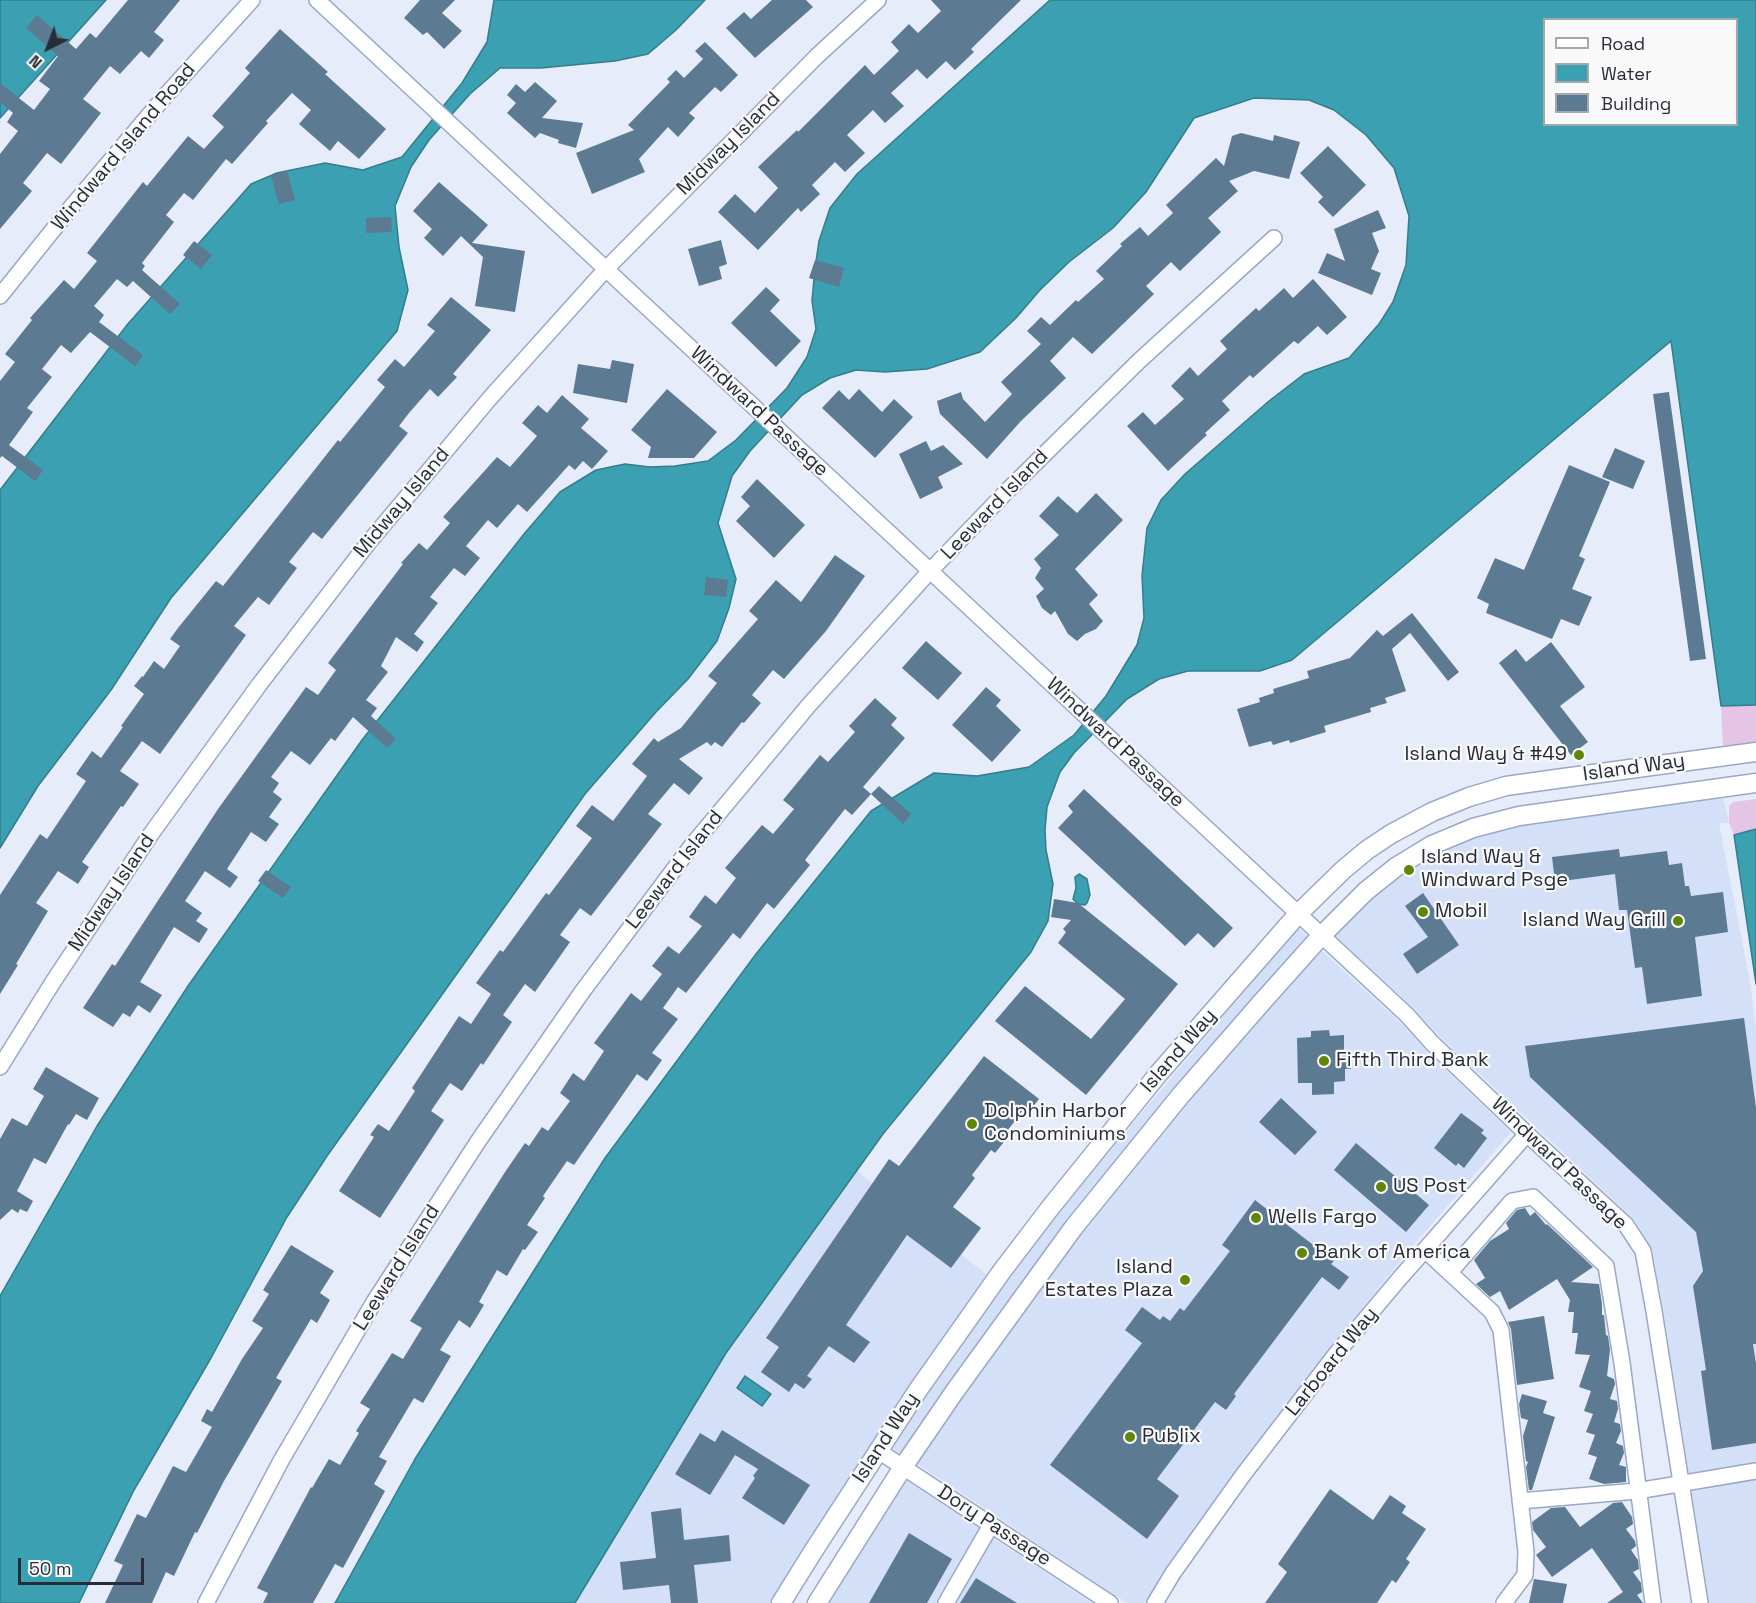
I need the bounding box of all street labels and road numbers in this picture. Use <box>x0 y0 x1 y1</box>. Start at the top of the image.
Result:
street label: Windward Island Road <box>47 58 201 236</box>
street label: Midway Island <box>672 87 786 201</box>
street label: Windward Passage <box>685 342 833 482</box>
street label: Midway Island <box>349 443 455 563</box>
street label: Leeward Island <box>936 445 1054 565</box>
street label: Windward Passage <box>1041 673 1189 813</box>
street label: Island Way <box>1581 749 1687 787</box>
street label: Leeward Island <box>621 806 729 934</box>
street label: Midway Island <box>64 830 160 956</box>
street label: Island Way <box>1136 1004 1222 1098</box>
street label: Windward Passage <box>1486 1093 1632 1235</box>
street label: Leeward Island <box>349 1201 445 1335</box>
street label: Larboard Way <box>1281 1303 1383 1421</box>
street label: Island Way <box>848 1388 924 1488</box>
street label: Dory Passage <box>933 1480 1055 1572</box>

